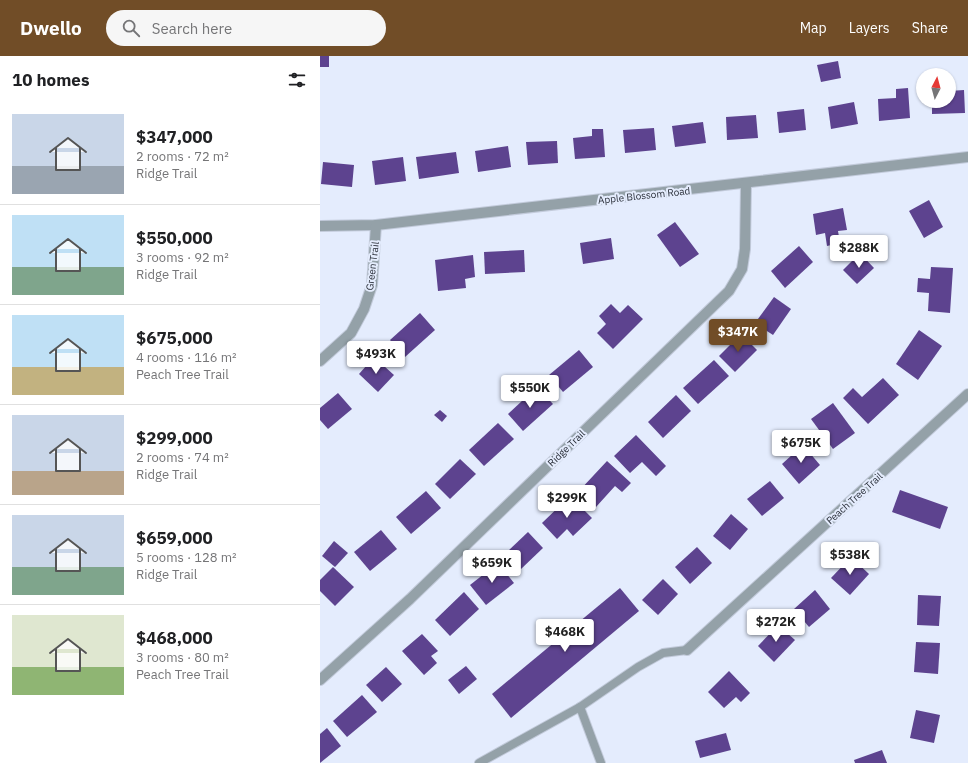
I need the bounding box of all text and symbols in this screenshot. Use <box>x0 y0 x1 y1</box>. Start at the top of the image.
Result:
search box <box>106 10 386 46</box>
text: Dwello <box>20 16 82 40</box>
icon: search <box>120 17 142 39</box>
text: Search here <box>152 19 232 38</box>
text: Map <box>800 19 827 37</box>
text: Layers <box>849 19 890 37</box>
text: Share <box>912 19 948 37</box>
north arrow <box>916 68 956 108</box>
map controls <box>916 68 956 108</box>
text: 10 homes <box>12 69 89 91</box>
icon: filters <box>286 69 308 91</box>
text: $347,000 <box>136 126 213 148</box>
icon: home <box>44 130 92 178</box>
text: 2 rooms · 72 m² <box>136 148 229 165</box>
text: Ridge Trail <box>136 165 197 182</box>
street label: Apple Blossom Road <box>597 184 691 207</box>
text: $550,000 <box>136 227 213 249</box>
icon: home <box>44 231 92 279</box>
pin: $288K <box>831 235 887 269</box>
text: $288K <box>839 239 879 256</box>
street label: Green Trail <box>363 241 382 291</box>
text: 3 rooms · 92 m² <box>136 249 229 266</box>
text: Ridge Trail <box>136 266 197 283</box>
pin: $347K <box>710 319 766 353</box>
text: $347K <box>718 323 758 340</box>
text: $675,000 <box>136 327 213 349</box>
icon: home <box>44 331 92 379</box>
pin: $493K <box>348 341 404 375</box>
text: $493K <box>356 345 396 362</box>
text: 4 rooms · 116 m² <box>136 349 237 366</box>
text: Peach Tree Trail <box>136 366 229 383</box>
pin: $550K <box>502 375 558 409</box>
text: $550K <box>510 379 550 396</box>
text: $299,000 <box>136 427 213 449</box>
street label: Ridge Trail <box>545 427 588 469</box>
pin: $675K <box>773 430 829 464</box>
icon: home <box>44 431 92 479</box>
text: $675K <box>781 434 821 451</box>
text: 2 rooms · 74 m² <box>136 449 229 466</box>
text: Ridge Trail <box>136 466 197 483</box>
street label: Peach Tree Trail <box>823 469 885 527</box>
pin: $299K <box>539 485 595 519</box>
text: $299K <box>547 489 587 506</box>
text: $659,000 <box>136 527 213 549</box>
icon: home <box>44 531 92 579</box>
pin: $538K <box>822 542 878 576</box>
text: $538K <box>830 546 870 563</box>
text: 5 rooms · 128 m² <box>136 549 237 566</box>
pin: $659K <box>464 550 520 584</box>
text: $659K <box>472 554 512 571</box>
text: Ridge Trail <box>136 566 197 583</box>
pin: $272K <box>748 609 804 643</box>
text: $272K <box>756 613 796 630</box>
pin: $468K <box>537 619 593 653</box>
text: $468K <box>545 623 585 640</box>
text: $468,000 <box>136 627 213 649</box>
icon: home <box>44 631 92 679</box>
text: 3 rooms · 80 m² <box>136 649 229 666</box>
text: Peach Tree Trail <box>136 666 229 683</box>

